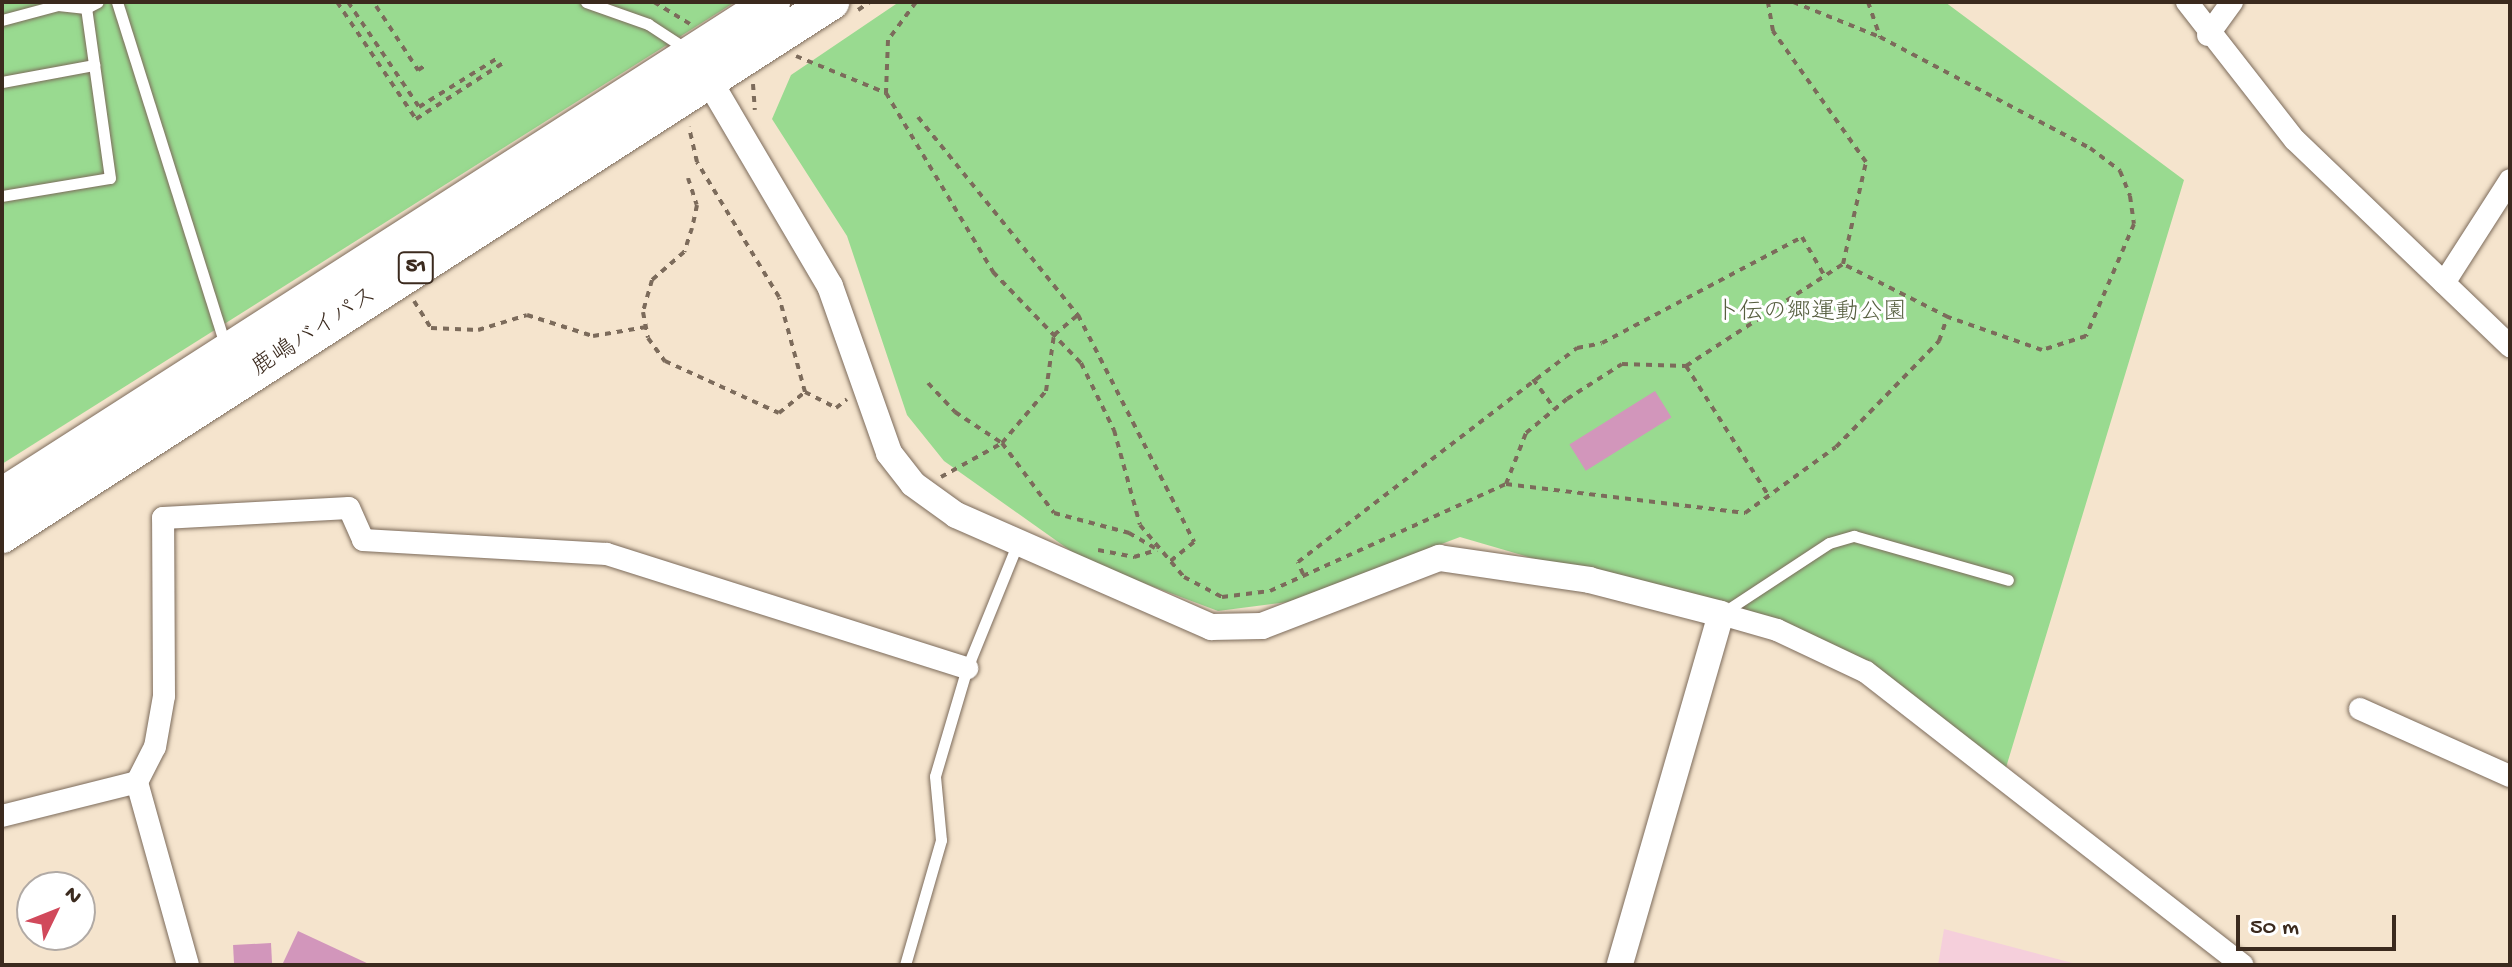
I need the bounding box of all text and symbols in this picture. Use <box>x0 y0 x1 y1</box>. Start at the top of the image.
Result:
road number: 51 <box>396 250 436 286</box>
street label: 鹿嶋バイパス <box>247 282 383 384</box>
park label: 卜伝の郷運動公園 <box>1715 300 1907 328</box>
north arrow <box>16 871 96 951</box>
text: N <box>58 882 86 910</box>
scale bar <box>2240 899 2400 949</box>
text: 50 m <box>2250 914 2299 943</box>

